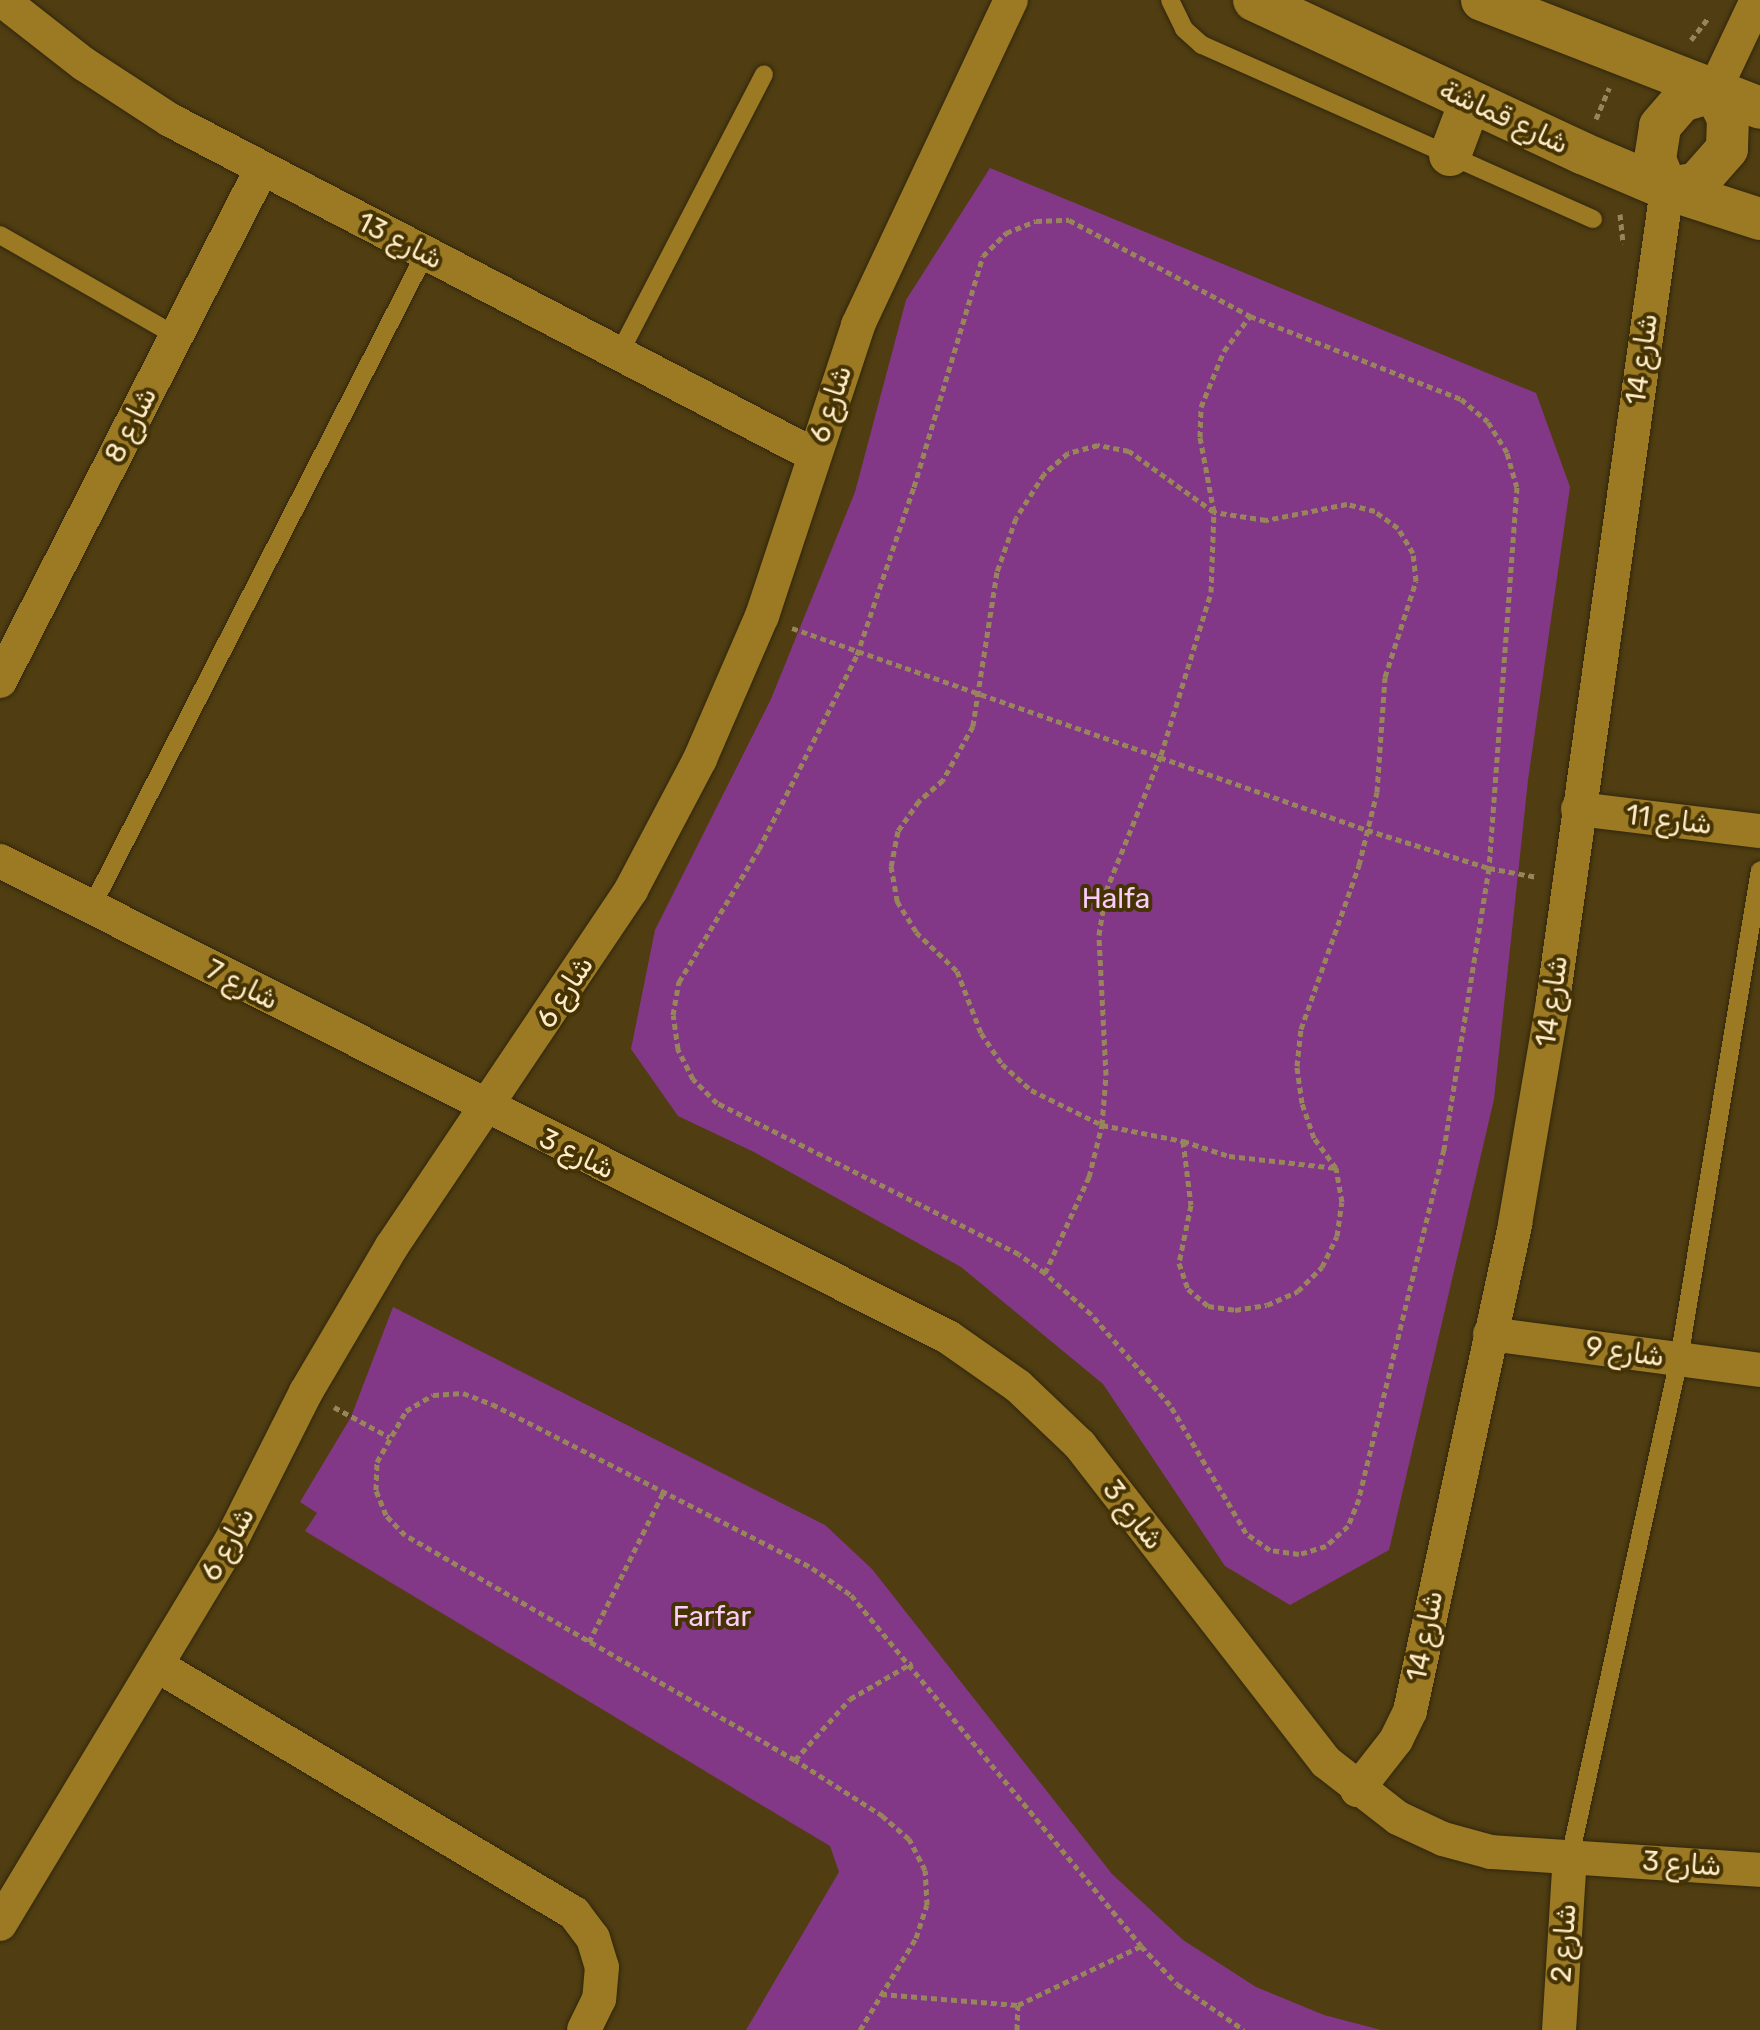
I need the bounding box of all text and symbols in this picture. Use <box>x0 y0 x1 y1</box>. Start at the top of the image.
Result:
street label: شارع قماشة <box>1434 73 1574 161</box>
street label: شارع 13 <box>352 205 448 277</box>
street label: شارع 14 <box>1619 311 1665 407</box>
street label: شارع 6 <box>803 361 859 447</box>
street label: شارع 8 <box>98 382 164 468</box>
street label: شارع 11 <box>1624 798 1714 842</box>
park label: Halfa <box>1082 882 1150 916</box>
street label: شارع 6 <box>529 949 601 1035</box>
street label: شارع 7 <box>200 953 284 1017</box>
street label: شارع 14 <box>1529 953 1575 1049</box>
street label: شارع 3 <box>534 1121 620 1187</box>
street label: شارع 9 <box>1583 1330 1667 1374</box>
street label: شارع 3 <box>1095 1473 1171 1557</box>
street label: شارع 6 <box>194 1501 262 1587</box>
street label: شارع 14 <box>1400 1588 1450 1684</box>
park label: Farfar <box>673 1600 751 1634</box>
street label: شارع 3 <box>1641 1844 1723 1884</box>
street label: شارع 2 <box>1544 1902 1584 1984</box>

